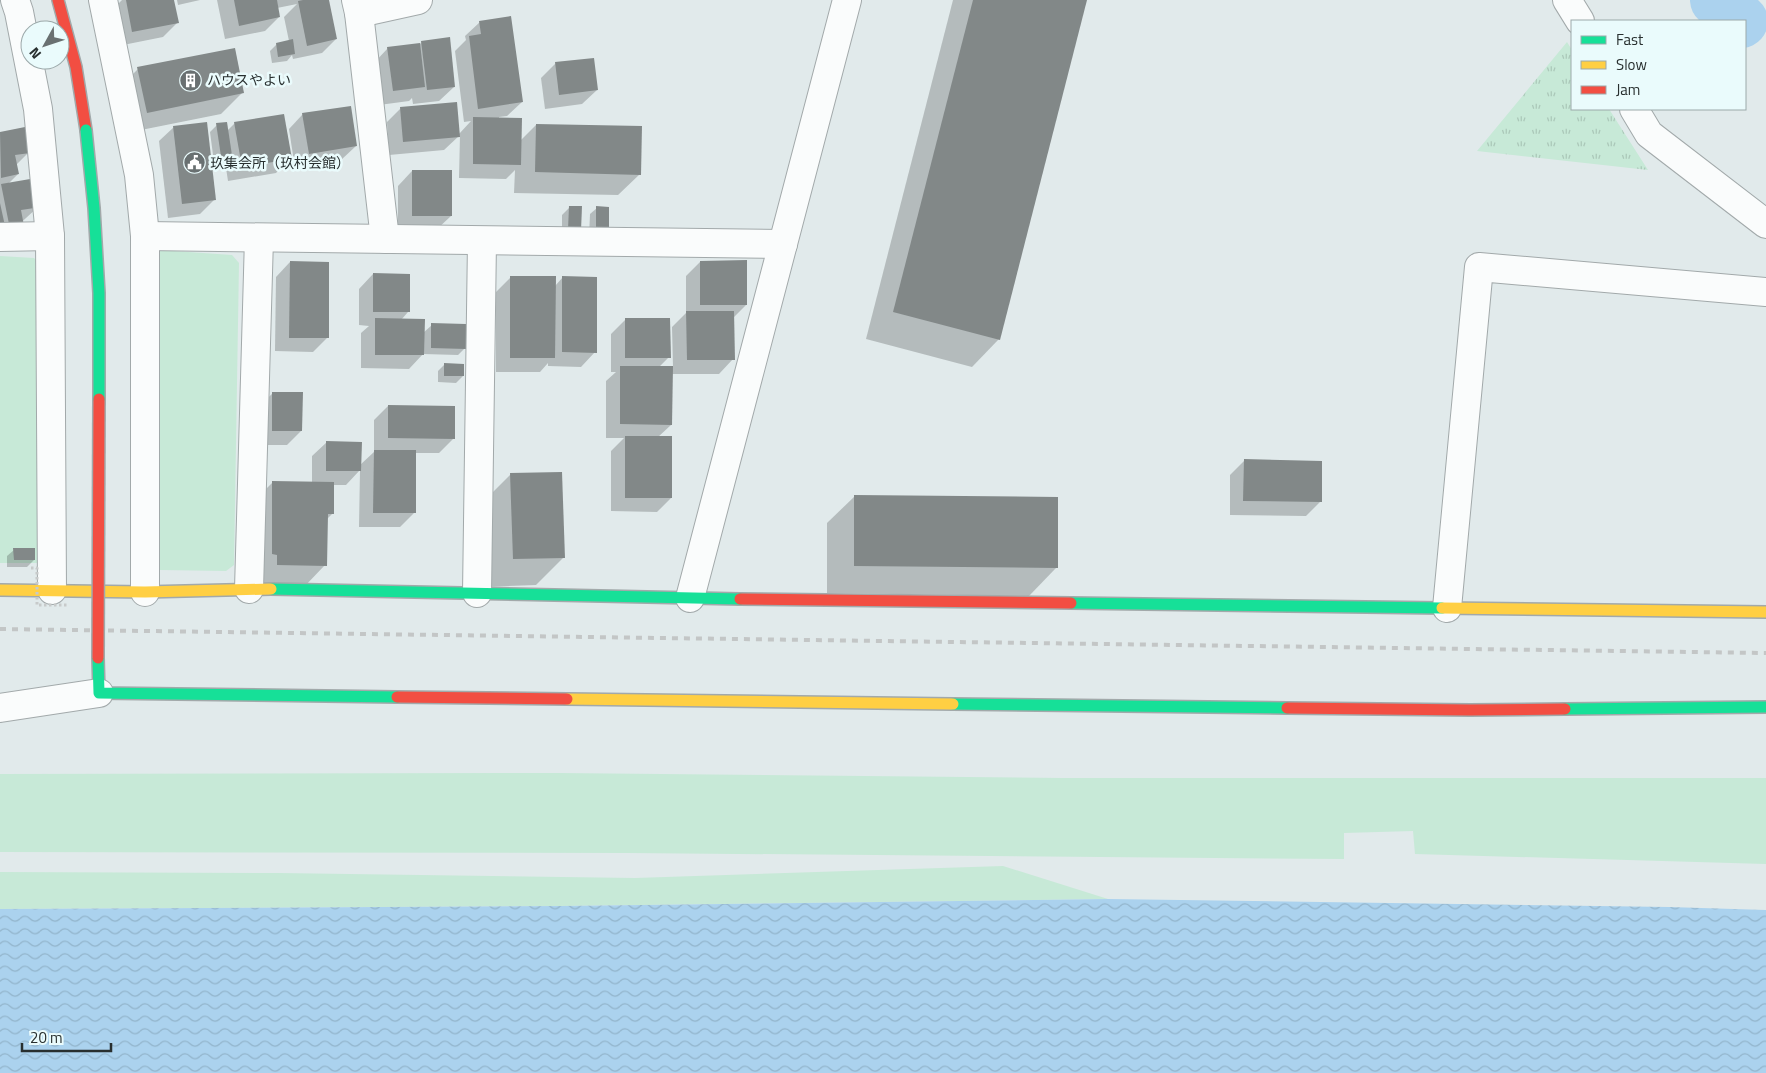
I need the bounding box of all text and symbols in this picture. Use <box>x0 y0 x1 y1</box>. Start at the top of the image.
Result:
north arrow <box>20 20 70 70</box>
legend <box>1571 20 1746 110</box>
text: Fast <box>1616 28 1644 51</box>
text: N <box>23 43 46 64</box>
text: Slow <box>1616 53 1647 76</box>
building icon: ハウスやよい <box>179 68 203 92</box>
place label: ハウスやよい <box>207 69 291 90</box>
text: Jam <box>1616 78 1640 101</box>
public building icon: 玖集会所（玖村会館） <box>182 151 206 175</box>
place label: 玖集会所（玖村会館） <box>210 152 350 173</box>
scale bar <box>22 1020 111 1052</box>
text: 20 m <box>30 1026 63 1049</box>

